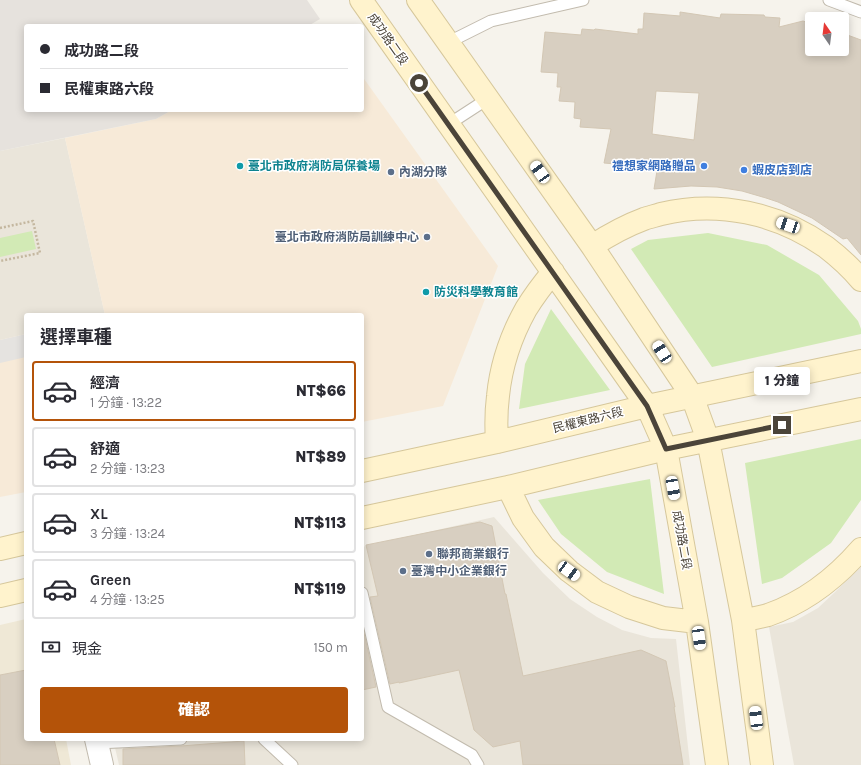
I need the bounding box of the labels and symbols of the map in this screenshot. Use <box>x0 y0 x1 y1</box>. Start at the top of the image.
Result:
street label: 成功路二段 <box>365 10 411 68</box>
north arrow <box>805 12 849 56</box>
route start <box>410 74 428 92</box>
place label: 臺北市政府消防局保養場 <box>248 159 380 173</box>
car <box>528 159 552 185</box>
place label: 禮想家網路贈品 <box>612 159 696 173</box>
marker: 臺北市政府消防局保養場 <box>235 161 245 171</box>
marker: 禮想家網路贈品 <box>699 161 709 171</box>
place label: 蝦皮店到店 <box>752 163 812 177</box>
place label: 內湖分隊 <box>399 165 447 179</box>
marker: 蝦皮店到店 <box>739 165 749 175</box>
marker: 內湖分隊 <box>386 167 396 177</box>
car <box>775 215 801 235</box>
place label: 臺北市政府消防局訓練中心 <box>275 230 419 244</box>
marker: 臺北市政府消防局訓練中心 <box>422 232 432 242</box>
place label: 防災科學教育館 <box>434 285 518 299</box>
marker: 防災科學教育館 <box>421 287 431 297</box>
car <box>650 339 674 365</box>
callout: 1 分鐘 <box>754 367 810 395</box>
street label: 民權東路六段 <box>551 404 625 436</box>
route end <box>773 416 791 434</box>
car <box>665 475 681 501</box>
street label: 成功路二段 <box>670 509 694 571</box>
place label: 聯邦商業銀行 <box>437 547 509 561</box>
marker: 聯邦商業銀行 <box>424 549 434 559</box>
car <box>556 559 582 583</box>
place label: 臺灣中小企業銀行 <box>411 564 507 578</box>
marker: 臺灣中小企業銀行 <box>398 566 408 576</box>
car <box>691 625 707 651</box>
car <box>749 705 763 731</box>

